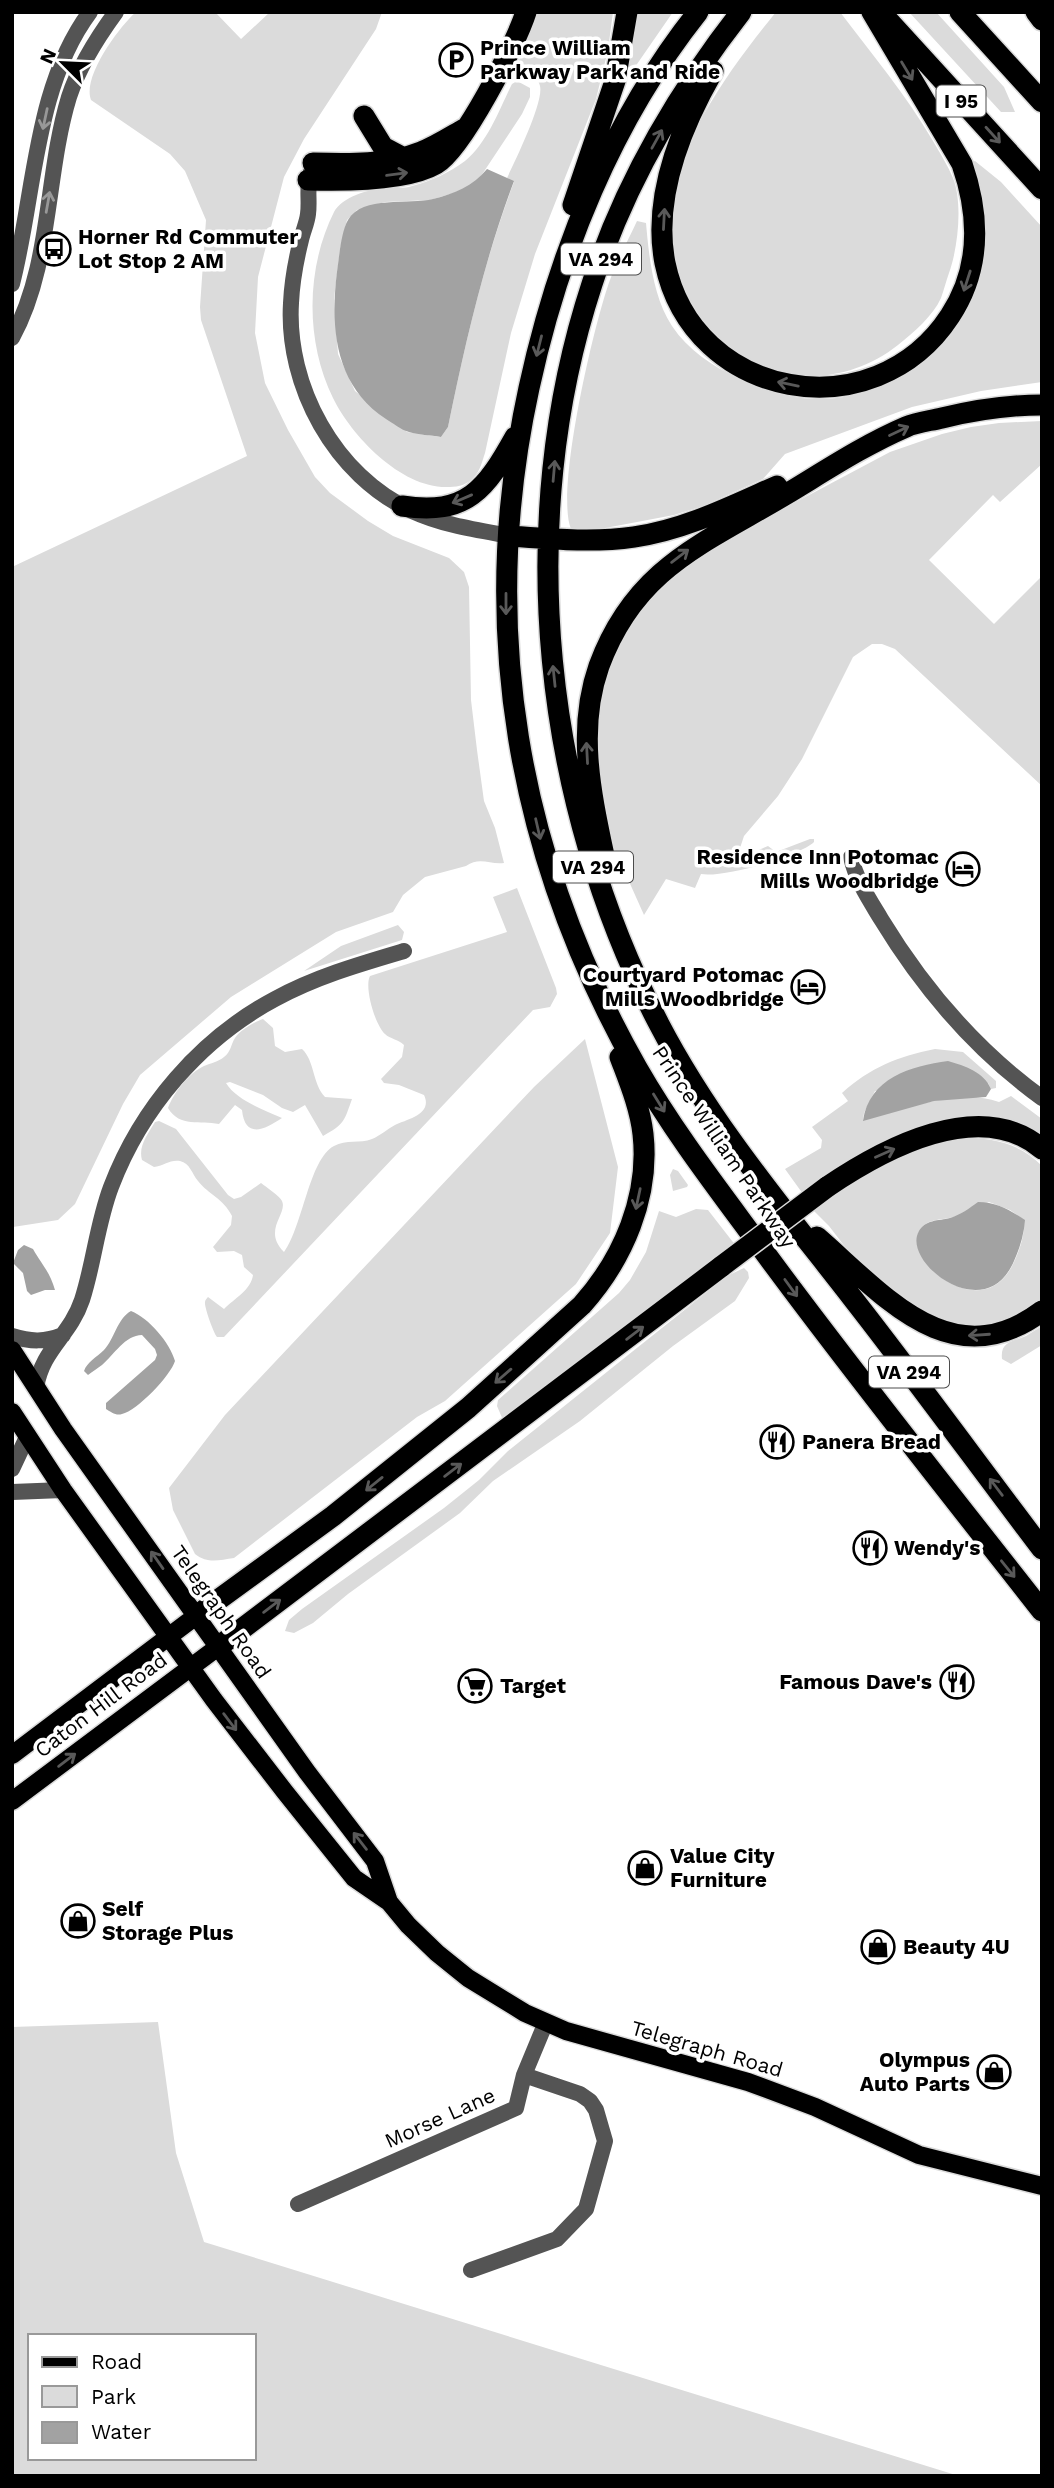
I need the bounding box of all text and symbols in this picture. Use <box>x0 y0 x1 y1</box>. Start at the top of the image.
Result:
north arrow <box>28 28 98 98</box>
place label: Prince William Parkway Park and Ride <box>480 35 720 84</box>
parking icon: Prince William Parkway Park and Ride <box>437 41 475 79</box>
text: N <box>35 45 61 67</box>
one-way arrow <box>900 60 914 80</box>
road number: I 95 <box>936 86 986 116</box>
one-way arrow <box>38 107 51 130</box>
one-way arrow <box>984 126 1001 143</box>
one-way arrow <box>651 129 664 150</box>
one-way arrow <box>385 168 408 181</box>
one-way arrow <box>42 191 56 214</box>
one-way arrow <box>657 208 670 231</box>
place label: Horner Rd Commuter Lot Stop 2 AM <box>78 224 298 273</box>
bus stop icon: Horner Rd Commuter Lot Stop 2 AM <box>35 230 73 268</box>
road number: VA 294 <box>561 244 641 274</box>
one-way arrow <box>960 269 973 291</box>
one-way arrow <box>532 334 545 357</box>
one-way arrow <box>777 376 800 390</box>
one-way arrow <box>888 424 909 437</box>
one-way arrow <box>548 460 561 482</box>
one-way arrow <box>452 493 473 506</box>
one-way arrow <box>671 549 690 564</box>
one-way arrow <box>499 592 513 615</box>
one-way arrow <box>547 665 560 688</box>
one-way arrow <box>580 743 593 765</box>
one-way arrow <box>531 817 545 840</box>
place label: Residence Inn Potomac Mills Woodbridge <box>696 844 939 893</box>
hotel icon: Residence Inn Potomac Mills Woodbridge <box>944 850 982 888</box>
road number: VA 294 <box>553 852 633 882</box>
place label: Courtyard Potomac Mills Woodbridge <box>583 962 784 1011</box>
hotel icon: Courtyard Potomac Mills Woodbridge <box>789 968 827 1006</box>
street label: Prince William Parkway <box>647 1041 802 1253</box>
one-way arrow <box>652 1093 667 1112</box>
one-way arrow <box>874 1146 896 1159</box>
one-way arrow <box>631 1187 645 1210</box>
one-way arrow <box>784 1278 799 1297</box>
one-way arrow <box>625 1325 643 1340</box>
one-way arrow <box>968 1329 991 1342</box>
road number: VA 294 <box>869 1356 949 1388</box>
one-way arrow <box>495 1368 513 1384</box>
restaurant icon: Panera Bread <box>758 1423 796 1461</box>
place label: Panera Bread <box>802 1429 941 1454</box>
one-way arrow <box>444 1463 463 1478</box>
one-way arrow <box>365 1476 383 1491</box>
one-way arrow <box>988 1478 1003 1497</box>
restaurant icon: Wendy's <box>851 1529 889 1567</box>
place label: Wendy's <box>894 1535 980 1560</box>
street label: Telegraph Road <box>166 1540 277 1683</box>
one-way arrow <box>149 1551 164 1570</box>
one-way arrow <box>1001 1559 1016 1577</box>
one-way arrow <box>262 1599 281 1613</box>
street label: Caton Hill Road <box>30 1647 172 1762</box>
restaurant icon: Famous Dave's <box>938 1663 976 1701</box>
supermarket icon: Target <box>456 1667 494 1705</box>
place label: Famous Dave's <box>779 1669 932 1694</box>
place label: Target <box>500 1673 566 1698</box>
one-way arrow <box>223 1712 238 1731</box>
one-way arrow <box>57 1752 76 1767</box>
one-way arrow <box>352 1832 367 1851</box>
place label: Value City Furniture <box>670 1843 775 1892</box>
shop icon: Value City Furniture <box>626 1849 664 1887</box>
place label: Self Storage Plus <box>102 1896 234 1945</box>
shop icon: Self Storage Plus <box>59 1902 97 1940</box>
shop icon: Beauty 4U <box>859 1928 897 1966</box>
place label: Beauty 4U <box>903 1934 1010 1959</box>
street label: Telegraph Road <box>628 2015 786 2082</box>
place label: Olympus Auto Parts <box>860 2047 970 2096</box>
shop icon: Olympus Auto Parts <box>975 2053 1013 2091</box>
street label: Morse Lane <box>381 2082 499 2153</box>
legend <box>28 2334 256 2460</box>
text: Road <box>91 2349 142 2374</box>
text: Park <box>91 2384 136 2409</box>
text: Water <box>91 2419 152 2444</box>

